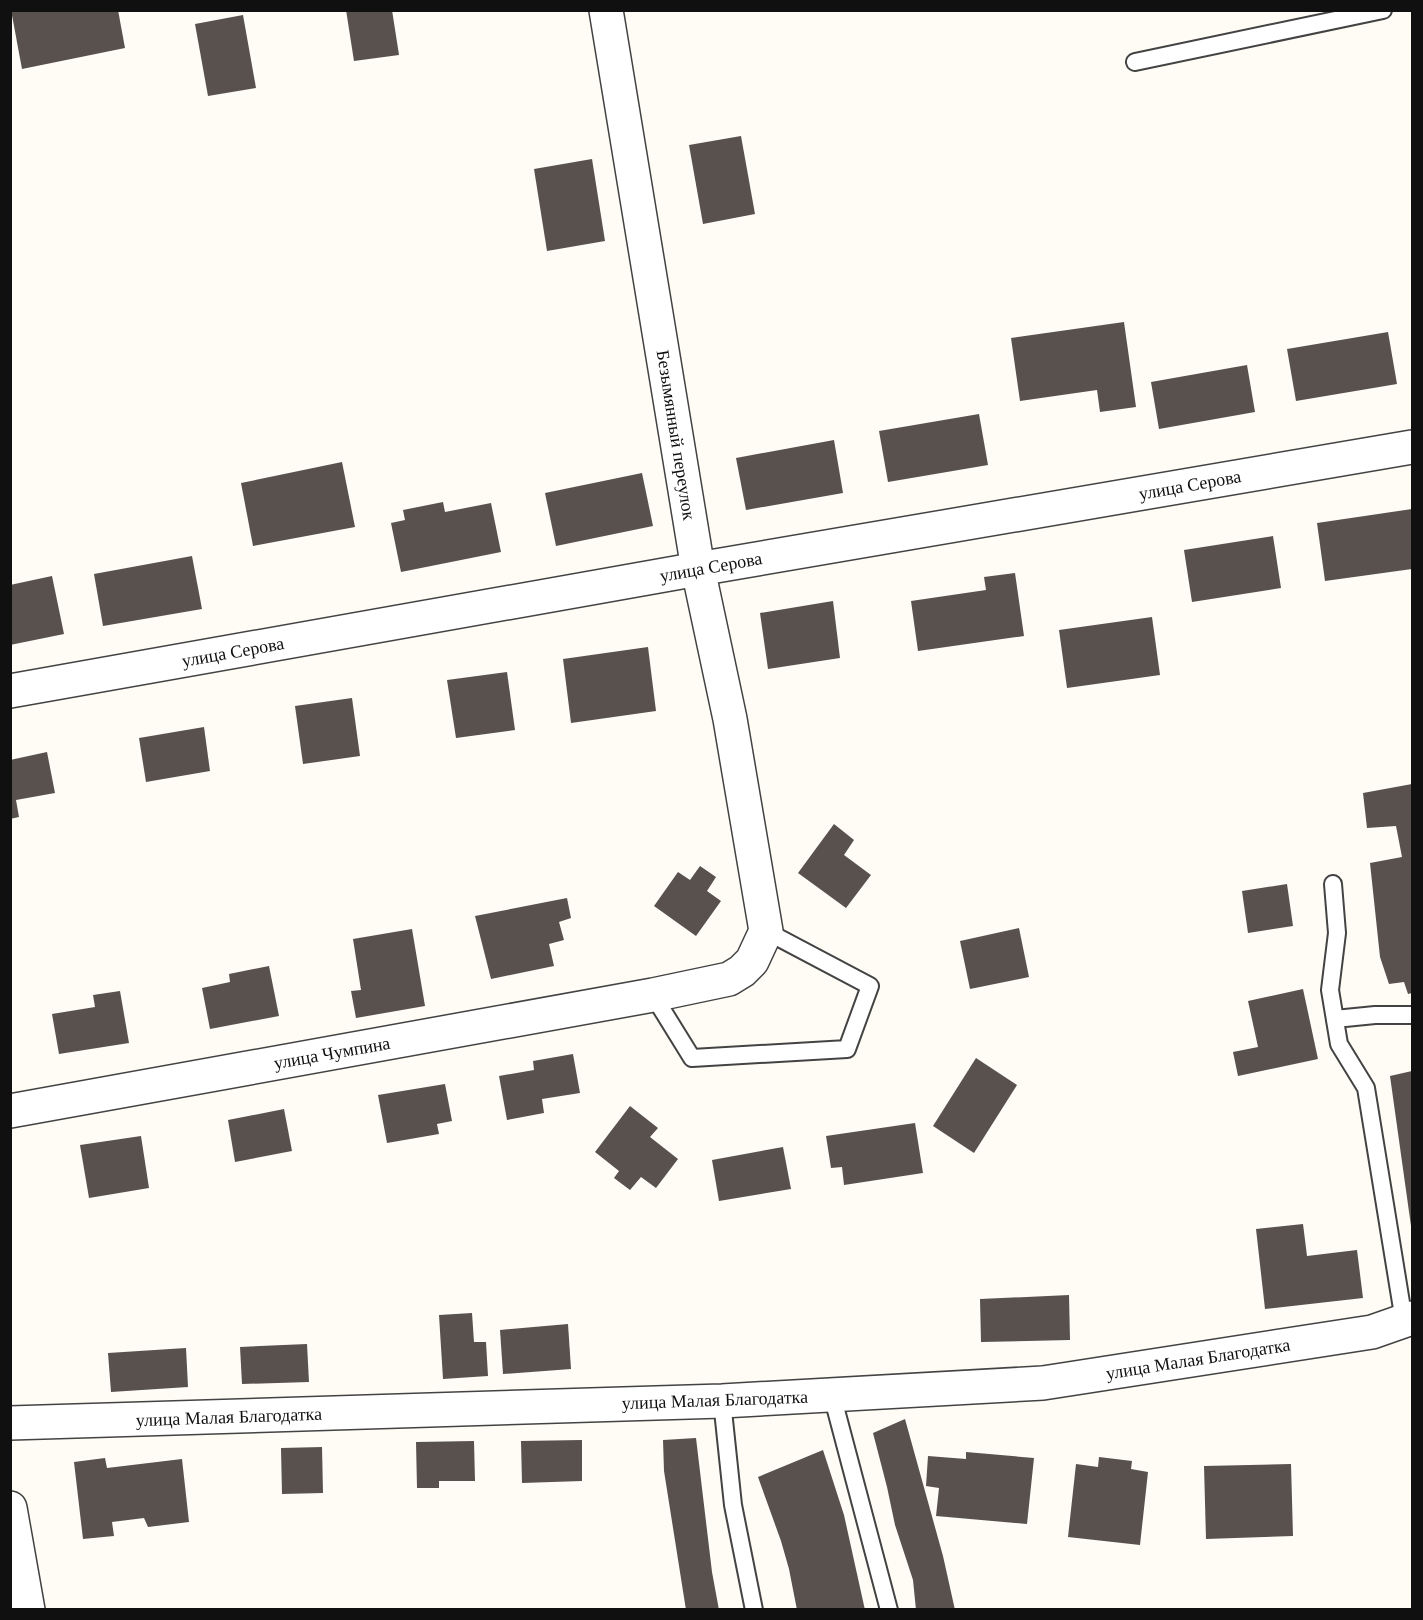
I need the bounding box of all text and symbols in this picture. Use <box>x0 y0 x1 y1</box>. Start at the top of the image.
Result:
street label: Безымянный переулок <box>653 348 699 522</box>
street label: улица Серова <box>1137 466 1243 504</box>
street label: улица Серова <box>658 548 764 586</box>
street label: улица Серова <box>180 633 286 671</box>
street label: улица Чумпина <box>272 1033 392 1073</box>
street label: улица Малая Благодатка <box>1104 1335 1292 1383</box>
street label: улица Малая Благодатка <box>622 1387 808 1413</box>
street label: улица Малая Благодатка <box>136 1404 322 1430</box>

